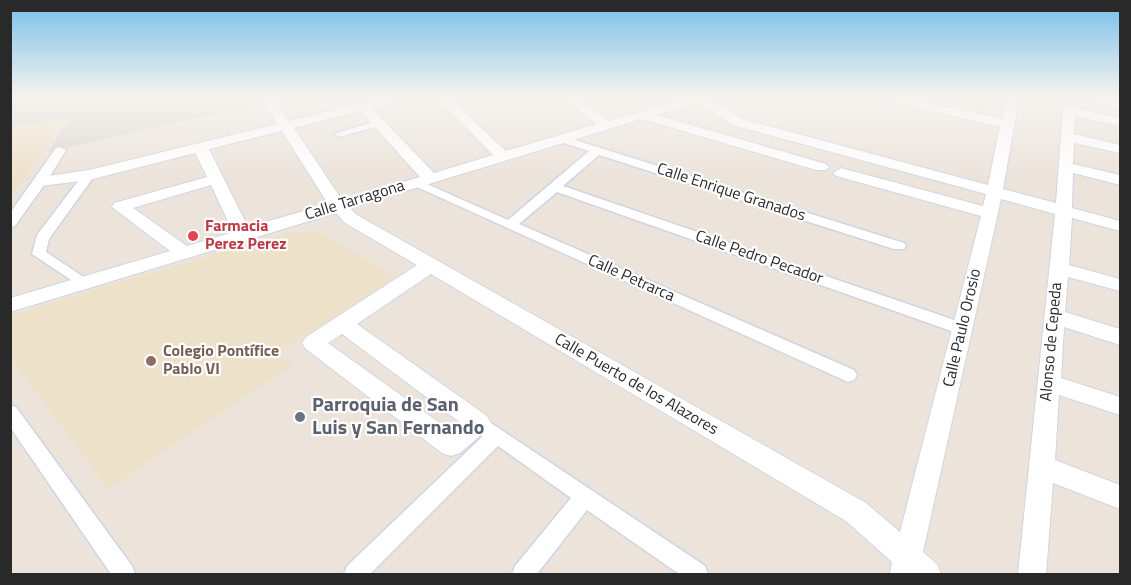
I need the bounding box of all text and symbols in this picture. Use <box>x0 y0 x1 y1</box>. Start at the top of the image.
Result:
street label: Calle Enrique Granados <box>654 160 808 226</box>
street label: Calle Tarragona <box>303 177 407 225</box>
place label: Farmacia Perez Perez <box>205 217 286 255</box>
street label: Calle Pedro Pecador <box>693 227 825 289</box>
marker: Farmacia Perez Perez <box>186 229 200 243</box>
street label: Calle Petrarca <box>585 251 677 307</box>
street label: Calle Paulo Orosio <box>940 267 986 389</box>
street label: Alonso de Cepeda <box>1037 282 1067 402</box>
street label: Calle Puerto de los Alazores <box>551 330 721 440</box>
place label: Colegio Pontífice Pablo VI <box>163 342 279 380</box>
marker: Colegio Pontífice Pablo VI <box>144 354 158 368</box>
place label: Parroquia de San Luis y San Fernando <box>312 394 484 441</box>
marker: Parroquia de San Luis y San Fernando <box>293 410 307 424</box>

